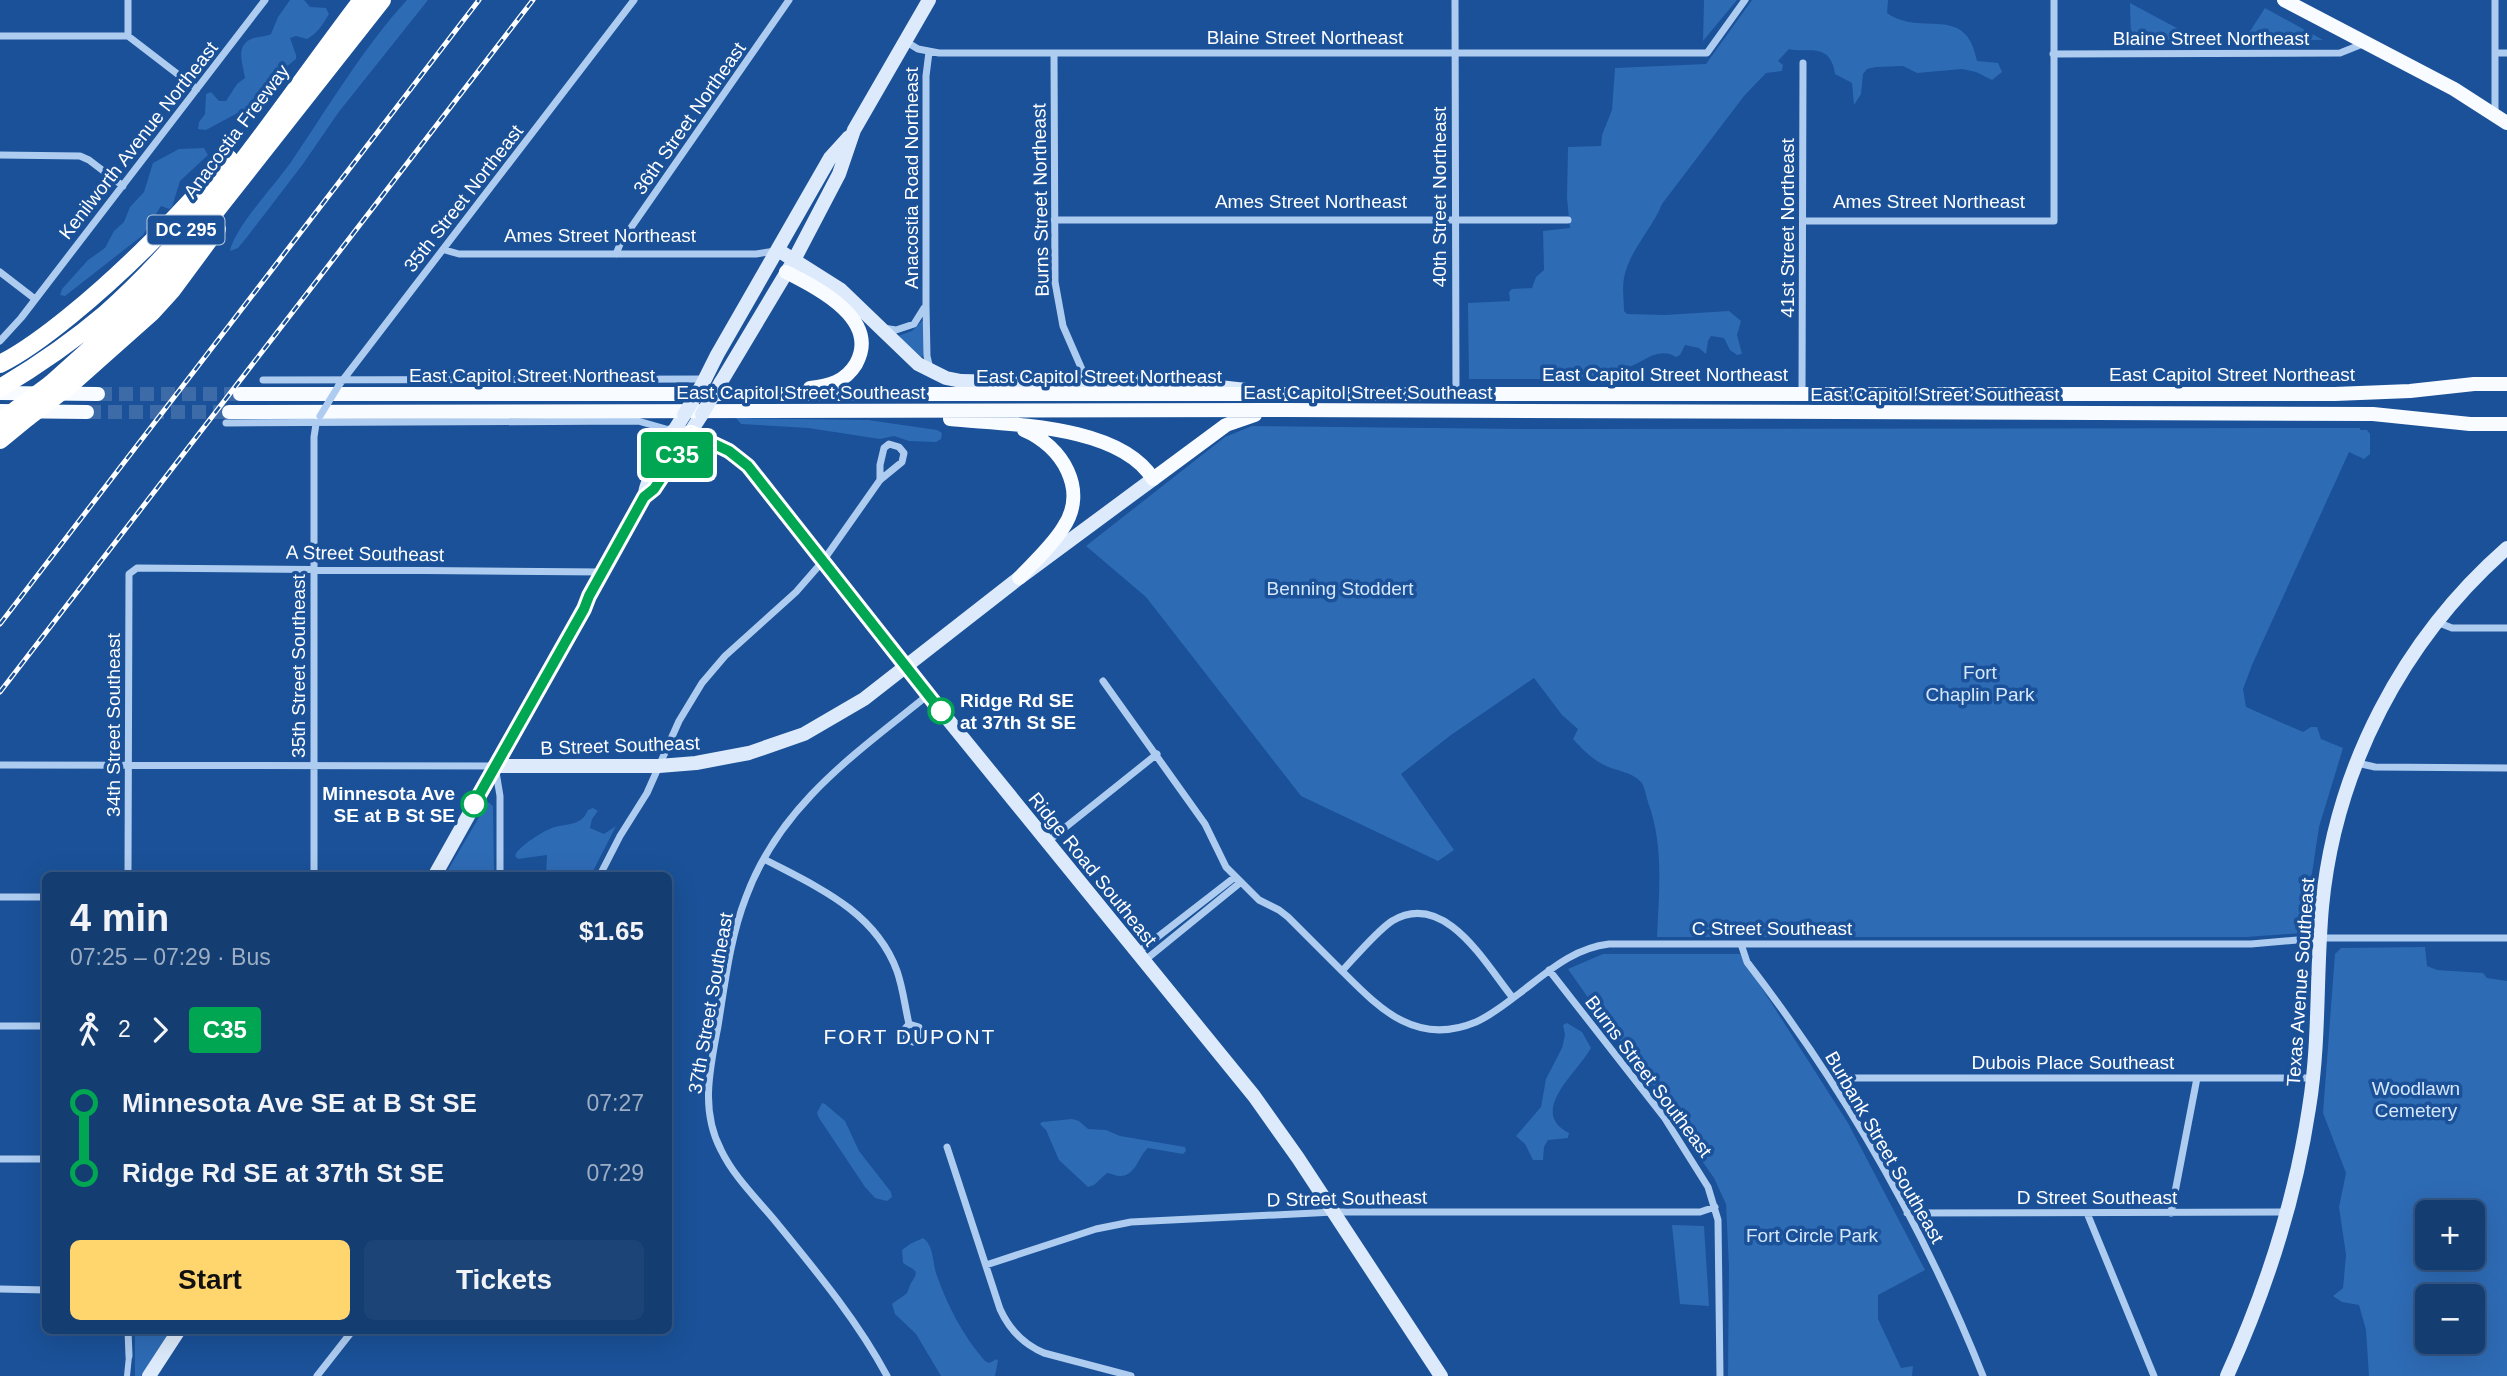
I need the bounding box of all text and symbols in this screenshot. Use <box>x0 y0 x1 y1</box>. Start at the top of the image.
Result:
street label: Blaine Street Northeast <box>1207 27 1404 48</box>
street label: Blaine Street Northeast <box>2113 28 2310 49</box>
street label: Kenilworth Avenue Northeast <box>55 37 222 243</box>
street label: 36th Street Northeast <box>629 38 750 198</box>
street label: Anacostia Freeway <box>179 60 294 202</box>
street label: Anacostia Road Northeast <box>901 66 922 289</box>
street label: Burns Street Northeast <box>1028 102 1053 297</box>
street label: 40th Street Northeast <box>1429 106 1450 287</box>
street label: 35th Street Northeast <box>400 120 528 276</box>
street label: 41st Street Northeast <box>1777 138 1798 318</box>
street label: Ames Street Northeast <box>1215 191 1408 212</box>
street label: Ames Street Northeast <box>1833 191 2026 212</box>
road number: DC 295 <box>148 215 224 244</box>
street label: Ames Street Northeast <box>504 225 697 246</box>
street label: East Capitol Street Northeast <box>1542 364 1789 385</box>
street label: East Capitol Street Northeast <box>2109 364 2356 385</box>
street label: East Capitol Street Northeast <box>409 365 656 386</box>
street label: East Capitol Street Northeast <box>976 366 1223 387</box>
street label: East Capitol Street Southeast <box>676 382 926 403</box>
street label: East Capitol Street Southeast <box>1243 382 1493 403</box>
street label: East Capitol Street Southeast <box>1810 384 2060 405</box>
line badge: C35 <box>637 432 717 478</box>
text: C35 <box>655 441 699 468</box>
street label: A Street Southeast <box>286 542 445 565</box>
street label: 35th Street Southeast <box>288 573 309 758</box>
park label: Benning Stoddert <box>1267 578 1414 599</box>
street label: 34th Street Southeast <box>103 632 124 817</box>
park label: Fort Chaplin Park <box>1926 662 2035 705</box>
place label: Ridge Rd SE at 37th St SE <box>960 690 1076 733</box>
marker: Ridge Rd SE at 37th St SE <box>928 698 954 724</box>
street label: B Street Southeast <box>540 732 701 759</box>
place label: Minnesota Ave SE at B St SE <box>322 783 455 826</box>
street label: Ridge Road Southeast <box>1024 788 1161 951</box>
marker: Minnesota Ave SE at B St SE <box>461 791 487 817</box>
street label: Texas Avenue Southeast <box>2283 876 2318 1087</box>
text: 4 min <box>70 897 169 939</box>
street label: 37th Street Southeast <box>684 910 737 1095</box>
text: $1.65 <box>579 916 644 946</box>
street label: C Street Southeast <box>1692 918 1853 939</box>
text: 07:25 – 07:29 · Bus <box>70 944 271 970</box>
street label: Burns Street Southeast <box>1581 992 1717 1162</box>
icon: walk <box>70 1011 108 1049</box>
icon: forward <box>141 1011 179 1049</box>
text: 2 <box>118 1016 131 1042</box>
text: C35 <box>203 1016 247 1043</box>
district label: FORT DUPONT <box>824 1025 996 1048</box>
street label: Burbank Street Southeast <box>1821 1048 1948 1247</box>
street label: Dubois Place Southeast <box>1972 1052 2175 1073</box>
park label: Woodlawn Cemetery <box>2372 1078 2460 1121</box>
text: Minnesota Ave SE at B St SE <box>122 1088 477 1118</box>
text: 07:27 <box>586 1090 644 1116</box>
text: Ridge Rd SE at 37th St SE <box>122 1158 444 1188</box>
text: 07:29 <box>586 1160 644 1186</box>
street label: D Street Southeast <box>1267 1187 1428 1210</box>
street label: D Street Southeast <box>2017 1187 2178 1208</box>
map controls <box>2415 1200 2485 1354</box>
button: + <box>2415 1200 2485 1270</box>
park label: Fort Circle Park <box>1746 1225 1878 1246</box>
button: Start <box>70 1240 350 1320</box>
button: Tickets <box>364 1240 644 1320</box>
button: − <box>2415 1284 2485 1354</box>

